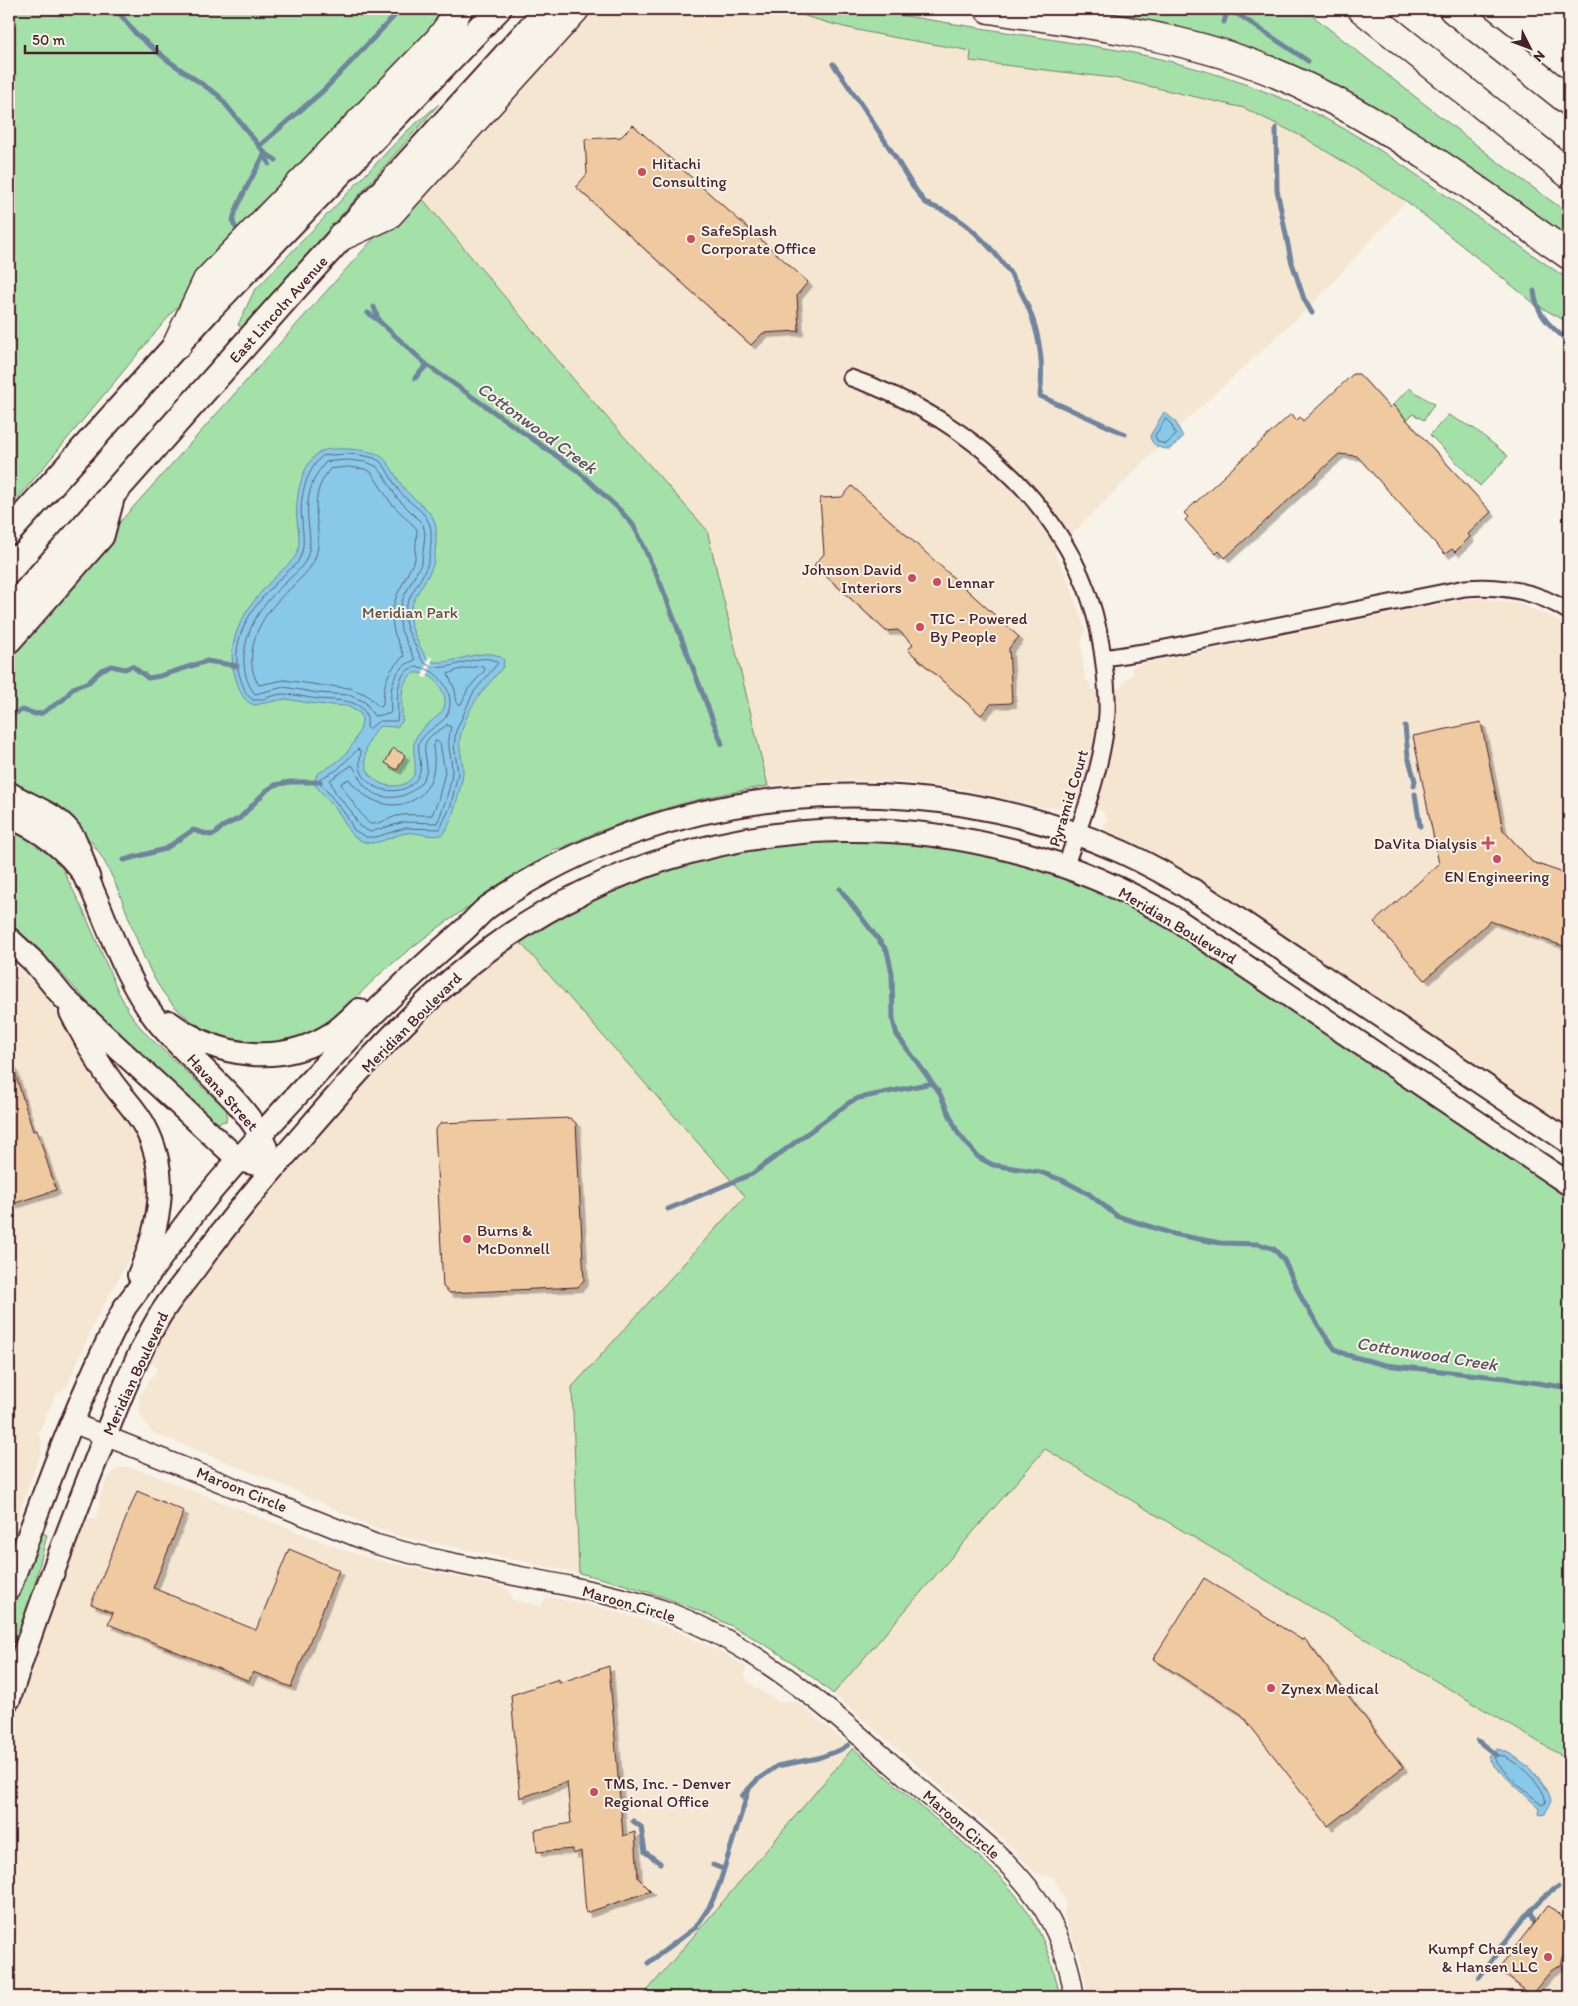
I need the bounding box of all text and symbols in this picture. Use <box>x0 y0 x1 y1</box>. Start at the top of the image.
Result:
scale bar <box>25 22 158 54</box>
north arrow <box>1506 22 1556 72</box>
text: 50 m <box>32 31 65 49</box>
text: N <box>1530 47 1549 66</box>
place label: Hitachi Consulting <box>652 154 728 191</box>
marker: Hitachi Consulting <box>636 166 648 178</box>
place label: SafeSplash Corporate Office <box>701 221 816 258</box>
marker: SafeSplash Corporate Office <box>685 233 697 245</box>
street label: East Lincoln Avenue <box>225 251 332 367</box>
water label: Cottonwood Creek <box>473 377 603 480</box>
place label: Johnson David Interiors <box>802 560 902 597</box>
marker: Johnson David Interiors <box>906 572 918 584</box>
place label: Lennar <box>947 573 995 592</box>
marker: Lennar <box>931 576 943 588</box>
park label: Meridian Park <box>362 603 458 622</box>
place label: TIC - Powered By People <box>930 609 1028 646</box>
marker: TIC - Powered By People <box>914 621 926 633</box>
street label: Pyramid Court <box>1045 747 1092 849</box>
place label: DaVita Dialysis <box>1374 834 1477 853</box>
marker: DaVita Dialysis <box>1481 836 1495 850</box>
marker: EN Engineering <box>1491 853 1503 865</box>
place label: EN Engineering <box>1444 867 1550 886</box>
street label: Meridian Boulevard <box>1115 883 1240 968</box>
street label: Meridian Boulevard <box>357 968 466 1077</box>
street label: Havana Street <box>183 1050 262 1135</box>
place label: Burns & McDonnell <box>477 1221 550 1258</box>
marker: Burns & McDonnell <box>461 1233 473 1245</box>
street label: Meridian Boulevard <box>98 1308 173 1438</box>
water label: Cottonwood Creek <box>1355 1332 1501 1376</box>
street label: Maroon Circle <box>194 1463 290 1516</box>
street label: Maroon Circle <box>580 1581 678 1626</box>
place label: Zynex Medical <box>1281 1679 1379 1698</box>
marker: Zynex Medical <box>1265 1682 1277 1694</box>
place label: TMS, Inc. - Denver Regional Office <box>604 1774 731 1811</box>
marker: TMS, Inc. - Denver Regional Office <box>588 1786 600 1798</box>
street label: Maroon Circle <box>919 1786 1004 1863</box>
place label: Kumpf Charsley & Hansen LLC <box>1428 1939 1538 1976</box>
marker: Kumpf Charsley & Hansen LLC <box>1542 1951 1554 1963</box>

